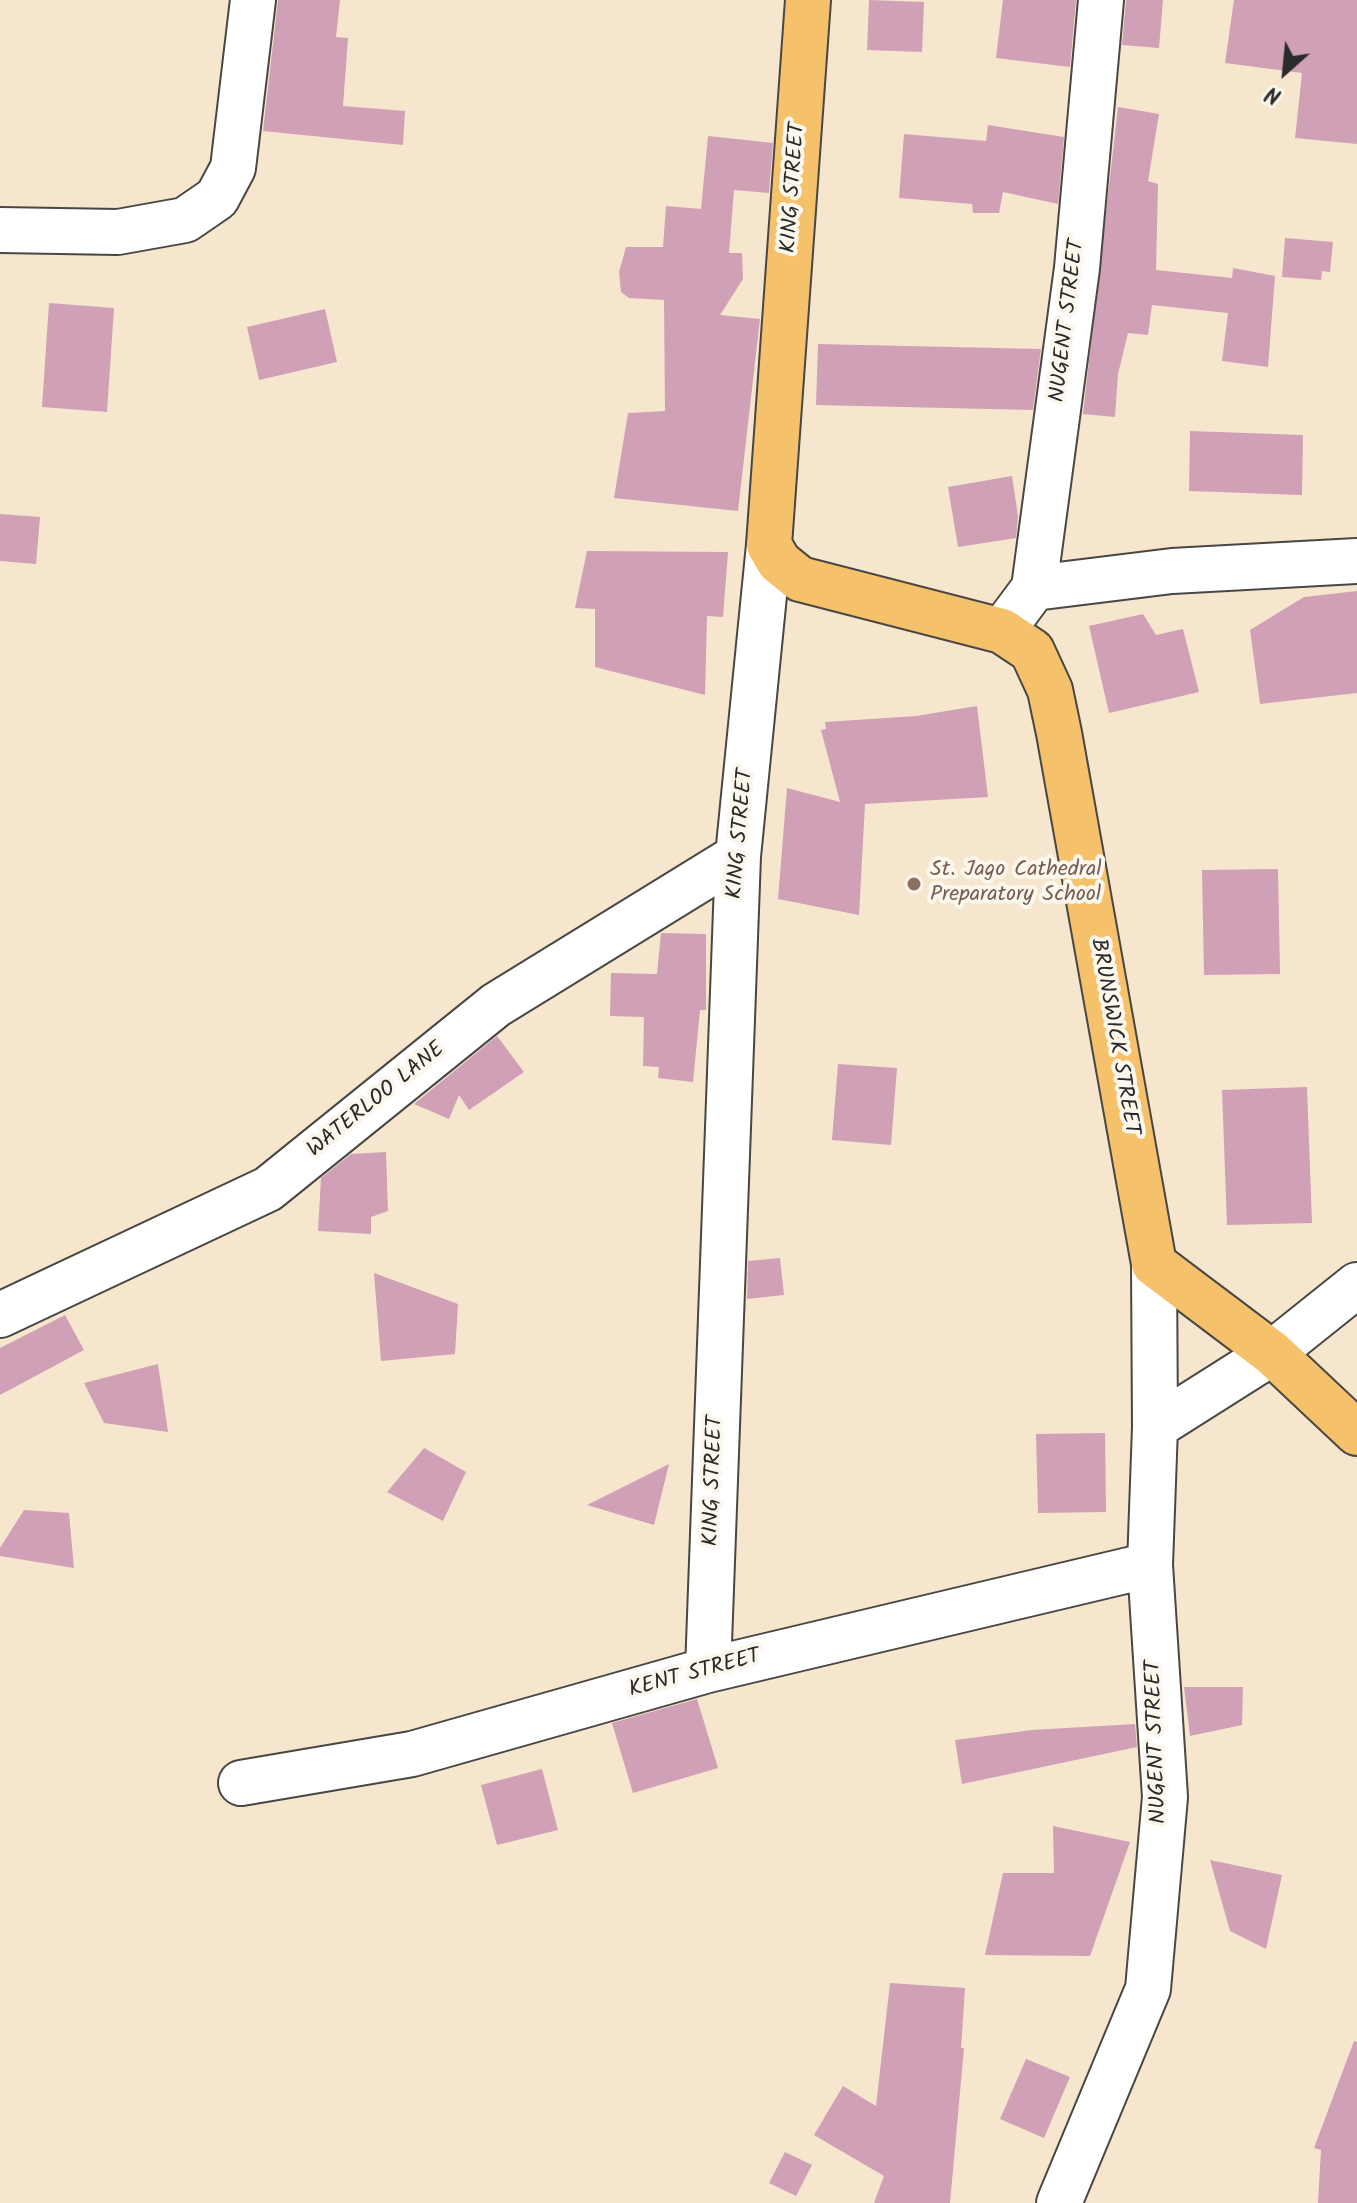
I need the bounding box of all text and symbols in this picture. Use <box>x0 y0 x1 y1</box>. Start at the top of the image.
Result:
north arrow <box>1245 32 1325 112</box>
text: N <box>1260 75 1288 113</box>
street label: KING STREET <box>777 122 813 254</box>
street label: NUGENT STREET <box>1046 238 1092 404</box>
street label: KING STREET <box>723 768 761 900</box>
place label: St. Jago Cathedral Preparatory School <box>930 858 1102 910</box>
marker: St. Jago Cathedral Preparatory School <box>905 875 923 893</box>
street label: BRUNSWICK STREET <box>1083 937 1143 1137</box>
street label: WATERLOO LANE <box>303 1038 451 1164</box>
street label: KING STREET <box>700 1415 730 1547</box>
street label: KENT STREET <box>626 1645 764 1705</box>
street label: NUGENT STREET <box>1142 1660 1174 1824</box>

